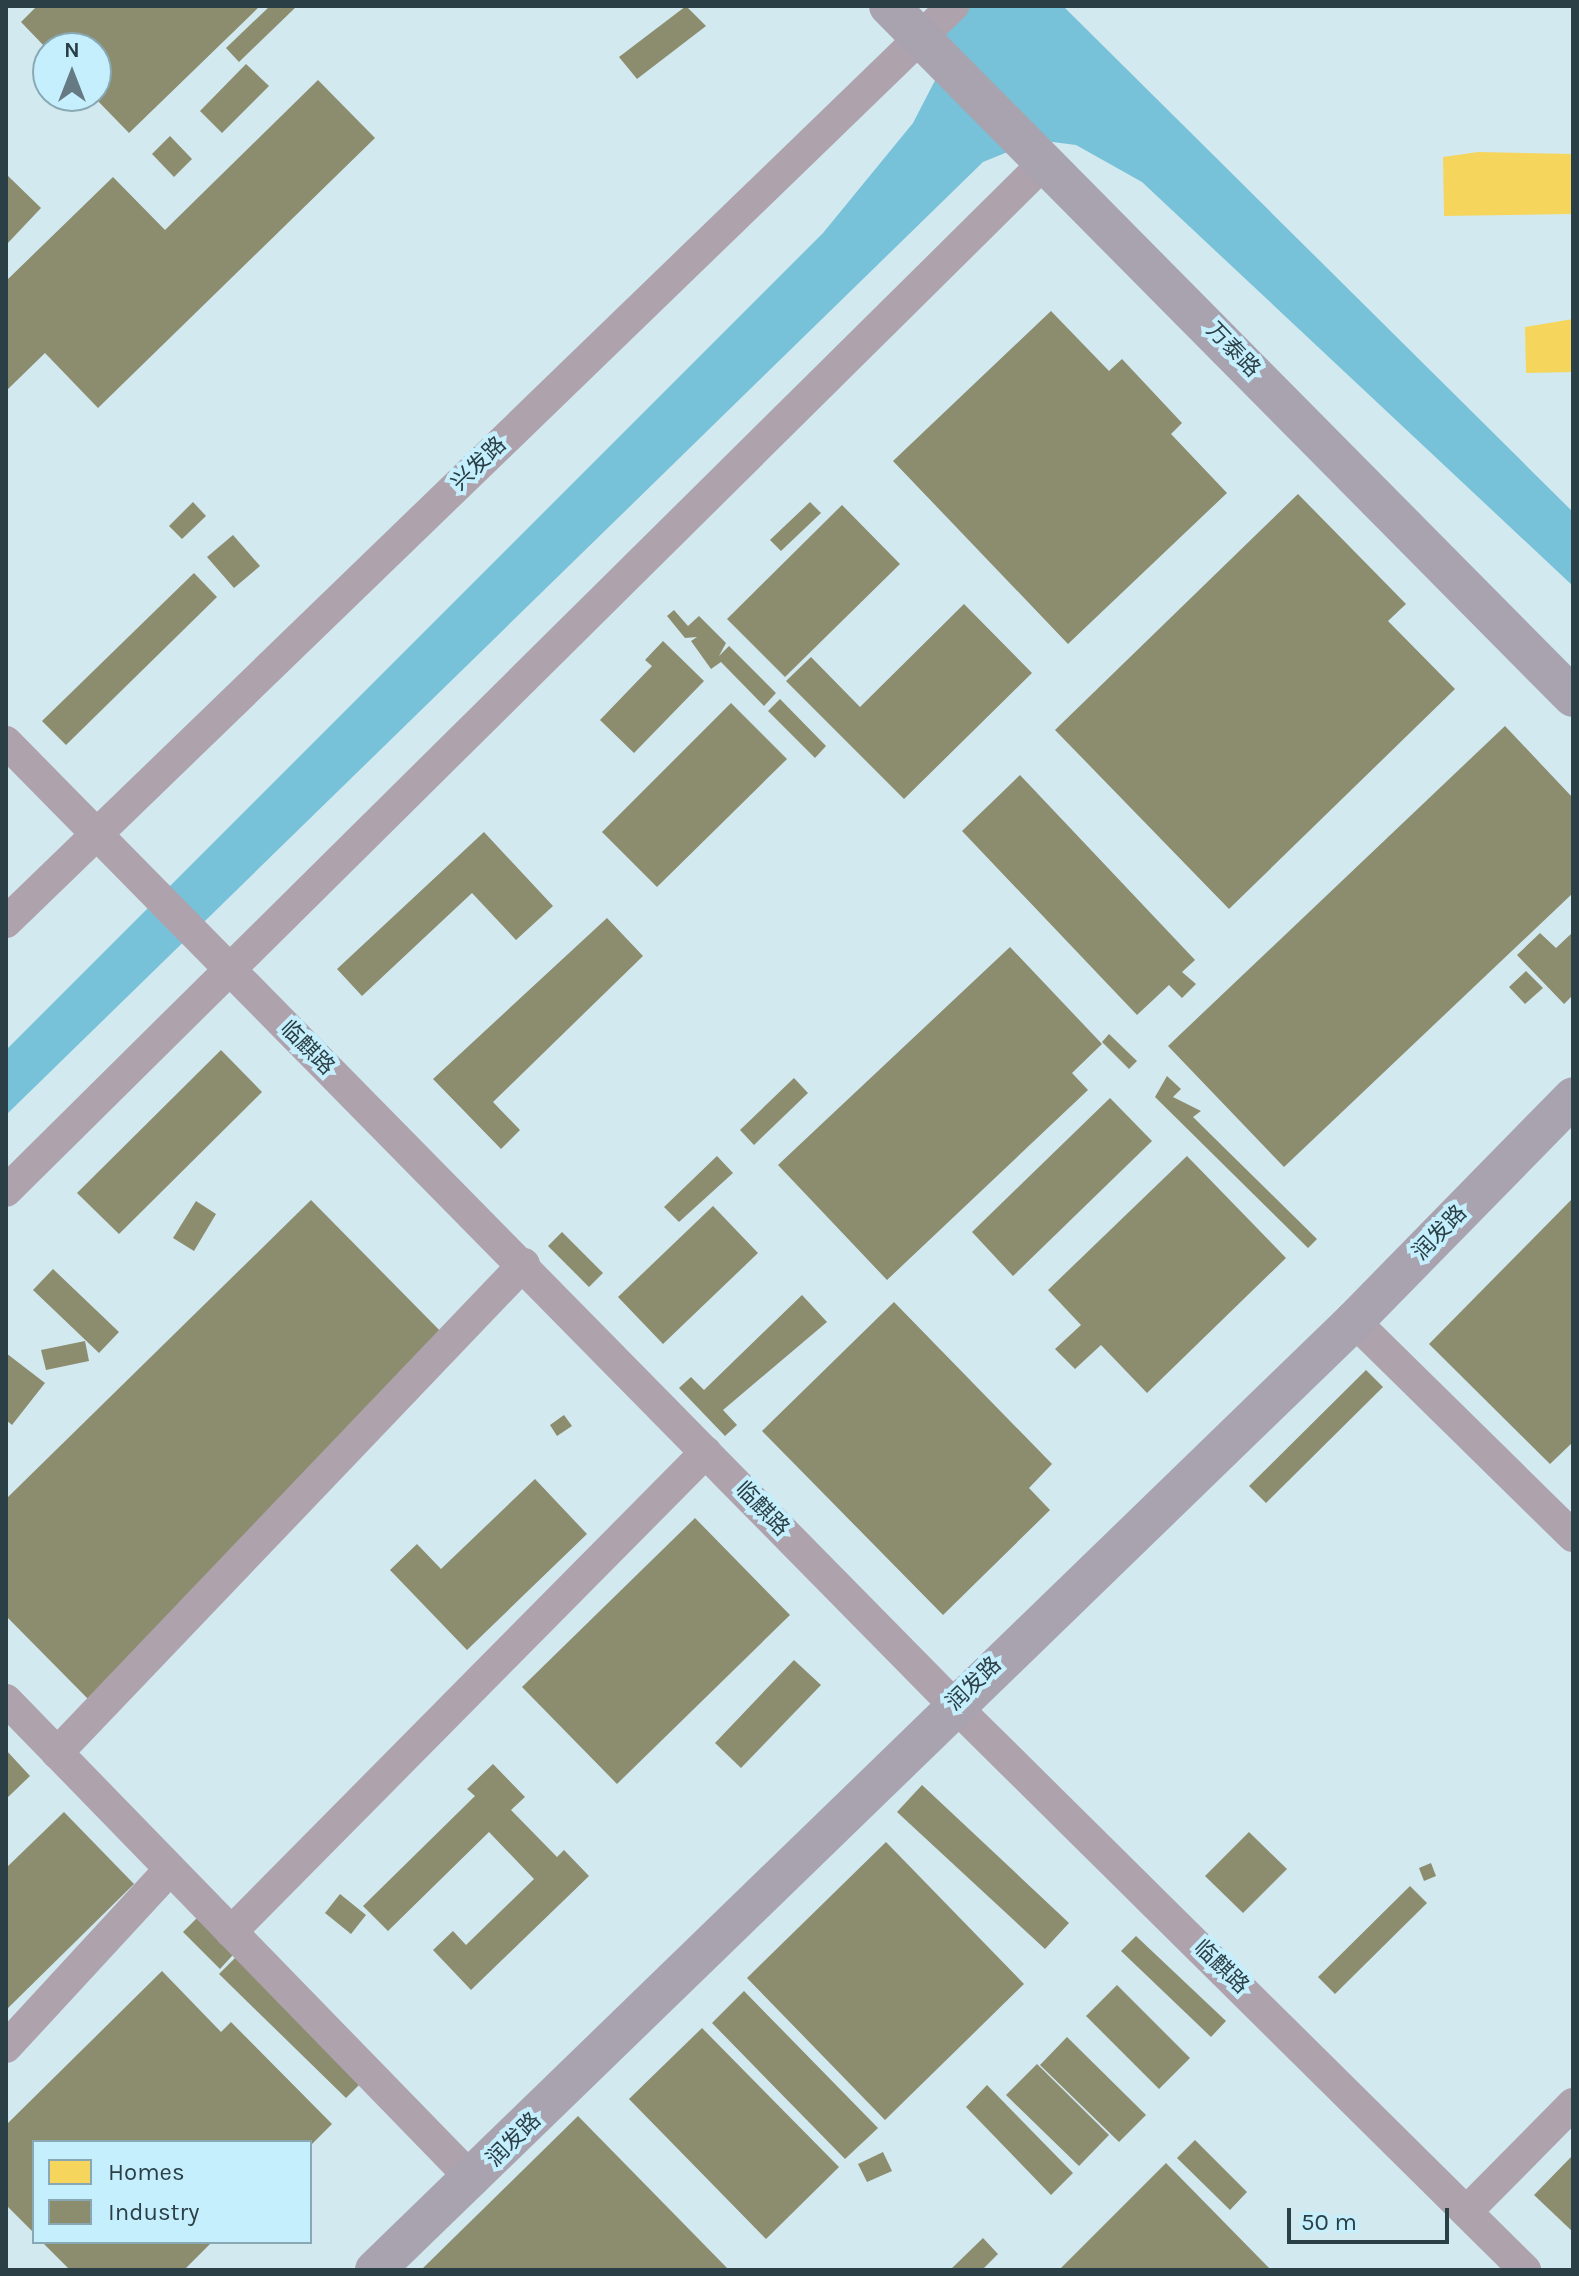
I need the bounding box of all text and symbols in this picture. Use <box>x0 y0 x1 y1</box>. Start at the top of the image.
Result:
north arrow <box>32 32 112 112</box>
text: N <box>64 37 80 63</box>
street label: 万泰路 <box>1201 317 1265 383</box>
street label: 兴发路 <box>446 432 512 496</box>
street label: 临麒路 <box>274 1015 340 1081</box>
street label: 润发路 <box>1408 1200 1472 1266</box>
street label: 临麒路 <box>730 1476 794 1542</box>
street label: 润发路 <box>941 1652 1007 1716</box>
street label: 临麒路 <box>1188 1935 1254 1999</box>
street label: 润发路 <box>481 2107 547 2173</box>
legend <box>32 2140 312 2244</box>
text: Homes <box>108 2158 185 2186</box>
scale bar <box>1291 2192 1453 2242</box>
text: Industry <box>108 2198 199 2226</box>
text: 50 m <box>1301 2208 1357 2236</box>

